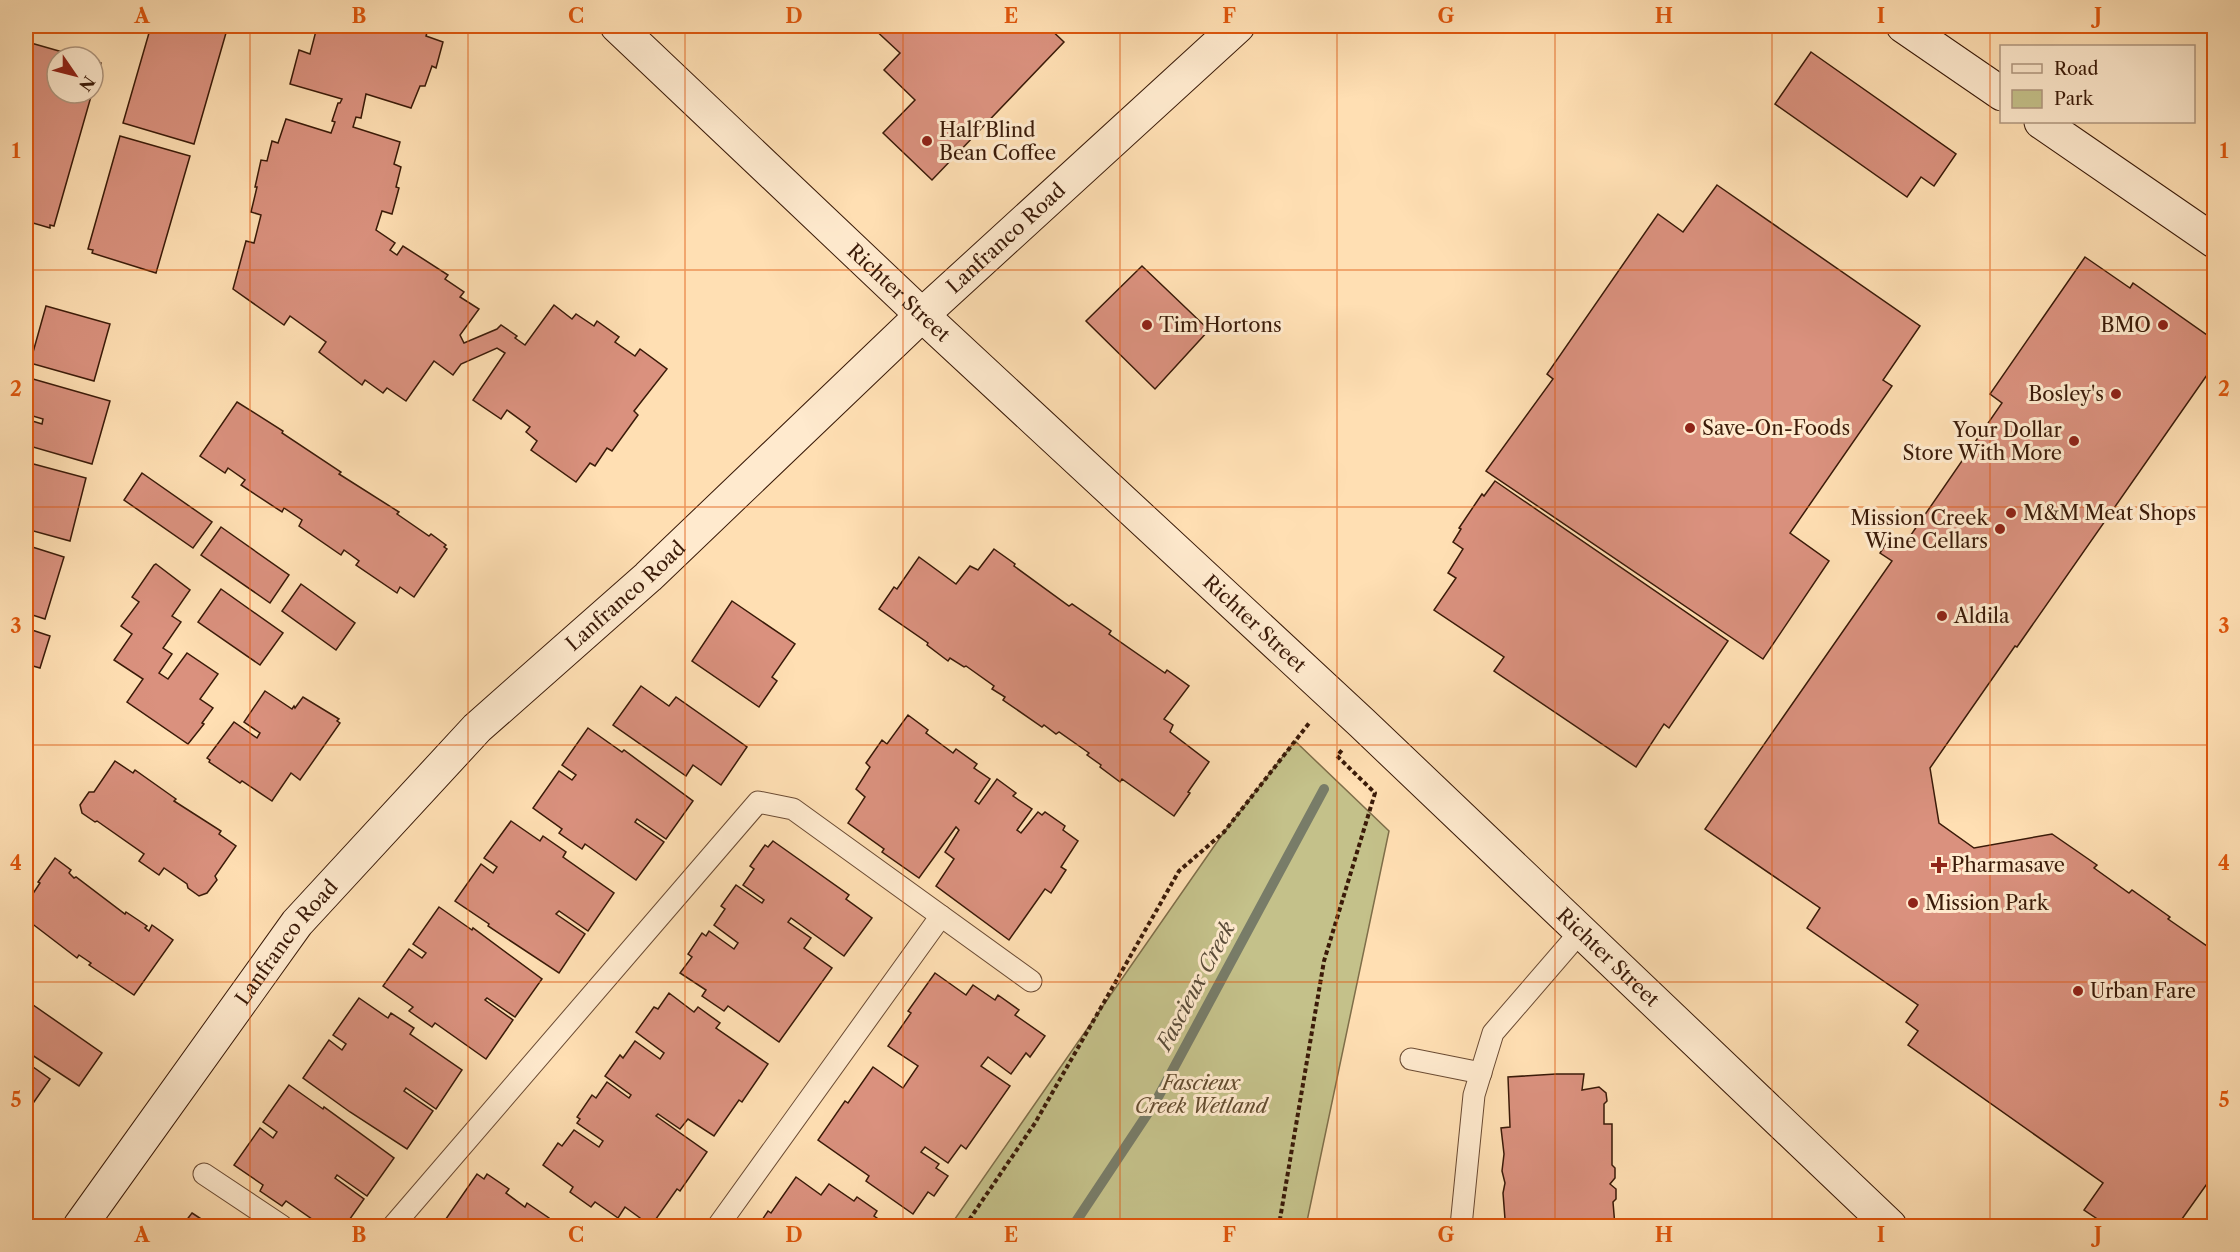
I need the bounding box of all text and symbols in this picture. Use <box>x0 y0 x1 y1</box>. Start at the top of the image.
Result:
text: A <box>133 4 150 28</box>
text: B <box>352 4 367 28</box>
text: C <box>568 4 584 28</box>
text: D <box>785 4 803 28</box>
text: E <box>1004 4 1018 28</box>
text: F <box>1222 4 1236 28</box>
text: G <box>1438 4 1455 28</box>
text: H <box>1655 4 1673 28</box>
text: I <box>1877 4 1885 28</box>
text: J <box>2090 4 2102 28</box>
north arrow <box>45 45 105 105</box>
legend <box>2000 45 2195 123</box>
text: Road <box>2054 58 2099 80</box>
text: N <box>75 72 99 95</box>
text: Park <box>2054 88 2095 110</box>
place label: Half Blind Bean Coffee <box>939 118 1056 165</box>
marker: Half Blind Bean Coffee <box>920 134 934 148</box>
text: 1 <box>12 139 21 163</box>
text: 1 <box>2220 139 2229 163</box>
street label: Lanfranco Road <box>942 178 1070 299</box>
street label: Richter Street <box>842 239 955 347</box>
place label: Tim Hortons <box>1159 313 1282 337</box>
place label: BMO <box>2101 313 2151 337</box>
marker: Tim Hortons <box>1140 318 1154 332</box>
marker: BMO <box>2156 318 2170 332</box>
text: 2 <box>10 377 22 401</box>
text: 2 <box>2218 377 2230 401</box>
place label: Bosley's <box>2028 382 2104 406</box>
marker: Bosley's <box>2109 387 2123 401</box>
place label: Save-On-Foods <box>1702 416 1850 440</box>
place label: Your Dollar Store With More <box>1903 418 2063 465</box>
marker: Save-On-Foods <box>1683 421 1697 435</box>
marker: Your Dollar Store With More <box>2067 434 2081 448</box>
place label: M&M Meat Shops <box>2023 501 2196 525</box>
place label: Mission Creek Wine Cellars <box>1851 506 1989 553</box>
marker: M&M Meat Shops <box>2004 506 2018 520</box>
marker: Mission Creek Wine Cellars <box>1993 522 2007 536</box>
street label: Lanfranco Road <box>561 536 690 656</box>
street label: Richter Street <box>1198 570 1311 677</box>
place label: Aldila <box>1953 604 2010 628</box>
marker: Aldila <box>1935 609 1949 623</box>
text: 3 <box>10 614 22 638</box>
text: 3 <box>2218 614 2230 638</box>
text: 4 <box>10 851 22 875</box>
text: 4 <box>2218 851 2230 875</box>
place label: Pharmasave <box>1951 853 2065 877</box>
marker: Pharmasave <box>1932 858 1946 872</box>
street label: Lanfranco Road <box>230 875 343 1010</box>
place label: Mission Park <box>1925 891 2050 915</box>
marker: Mission Park <box>1906 896 1920 910</box>
street label: Richter Street <box>1552 903 1664 1012</box>
water label: Fascieux Creek <box>1150 917 1240 1056</box>
place label: Urban Fare <box>2090 979 2196 1003</box>
marker: Urban Fare <box>2071 984 2085 998</box>
park label: Fascieux Creek Wetland <box>1135 1071 1269 1118</box>
text: 5 <box>10 1088 22 1112</box>
text: 5 <box>2218 1088 2230 1112</box>
text: A <box>133 1223 150 1247</box>
text: B <box>352 1223 367 1247</box>
text: C <box>568 1223 584 1247</box>
text: D <box>785 1223 803 1247</box>
text: E <box>1004 1223 1018 1247</box>
text: F <box>1222 1223 1236 1247</box>
text: G <box>1438 1223 1455 1247</box>
text: H <box>1655 1223 1673 1247</box>
text: I <box>1877 1223 1885 1247</box>
text: J <box>2090 1223 2102 1247</box>

